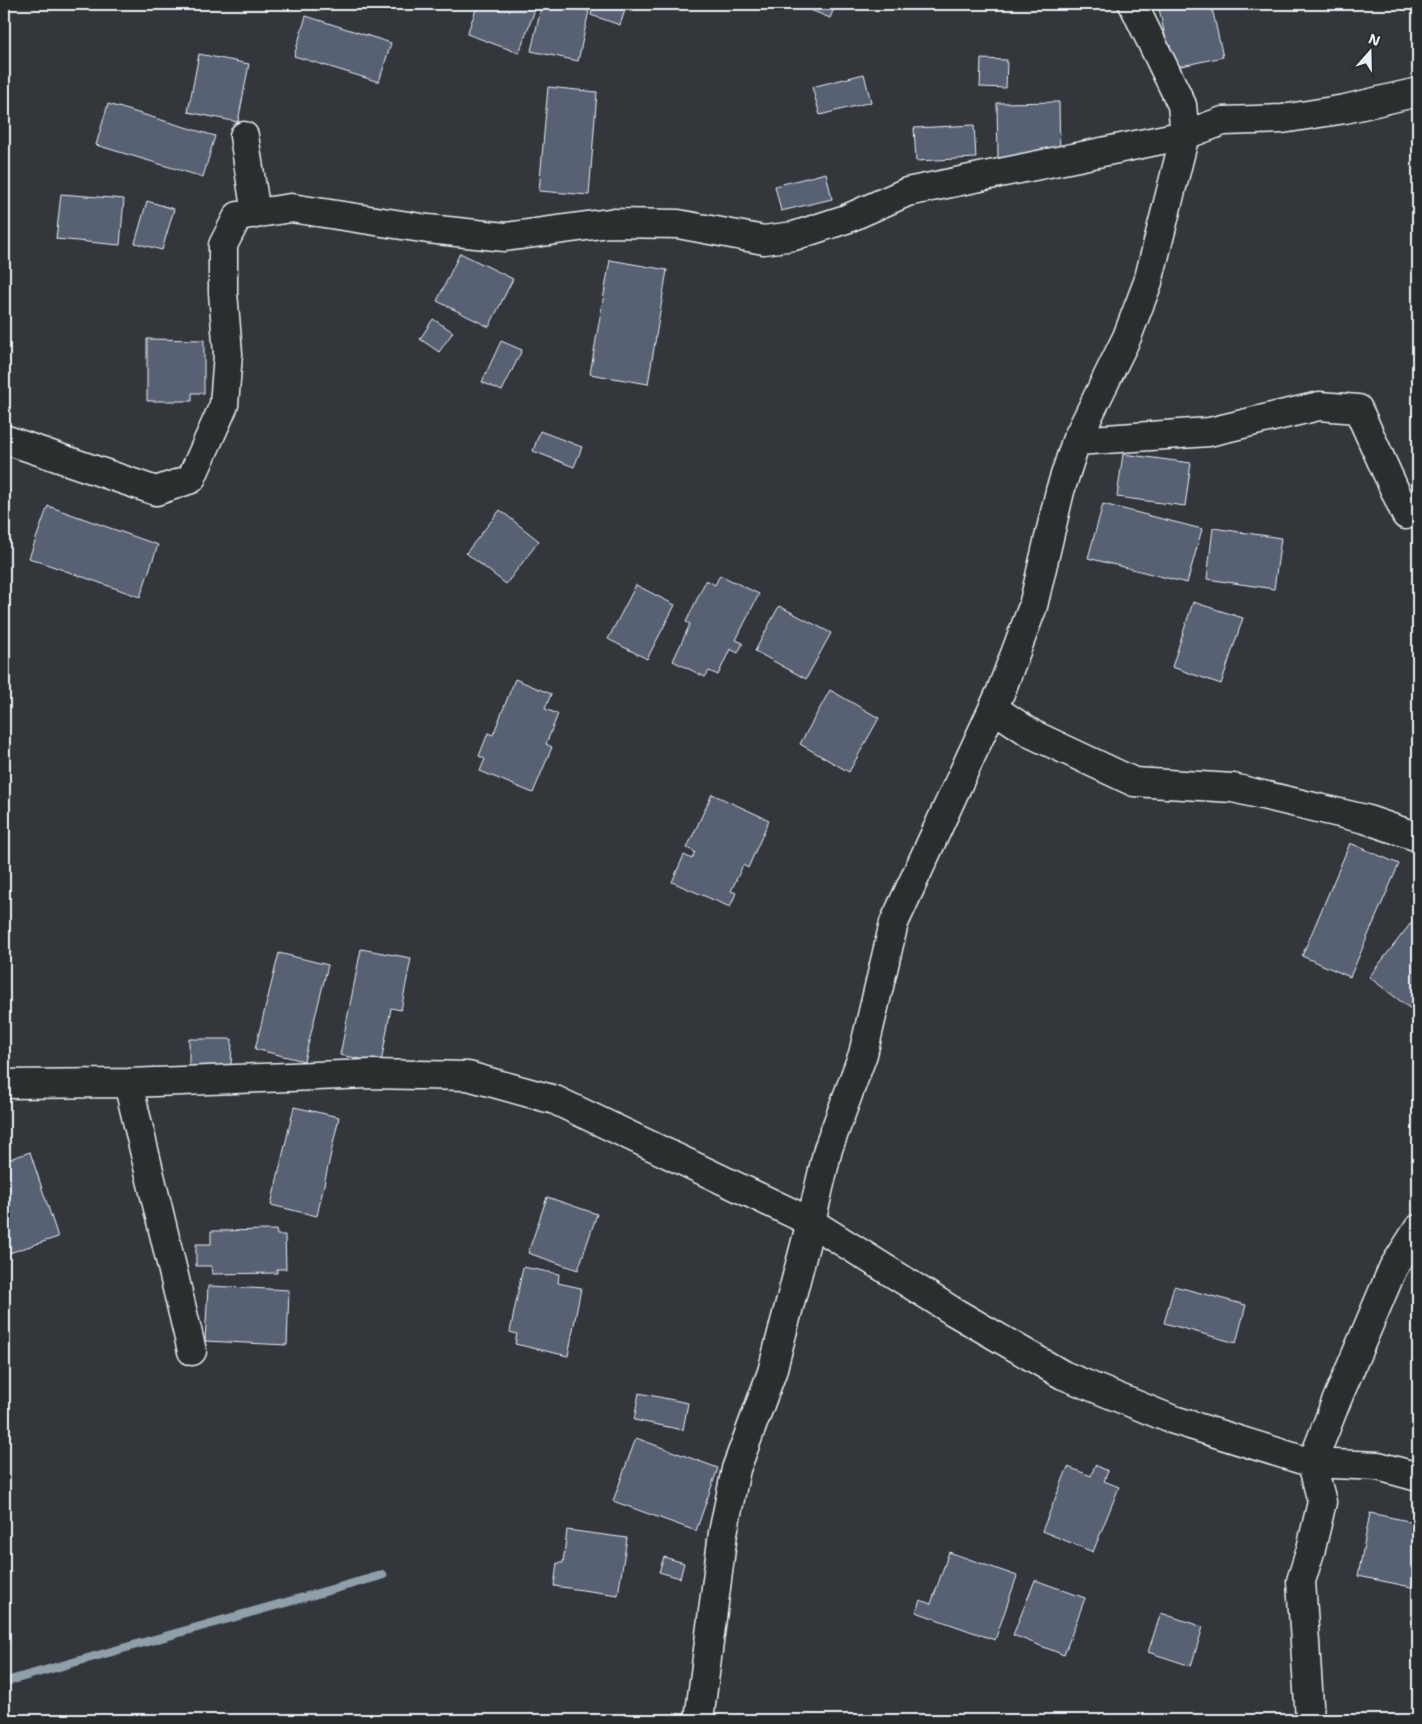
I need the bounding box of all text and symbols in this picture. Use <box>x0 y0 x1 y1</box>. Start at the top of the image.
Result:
north arrow <box>1344 28 1394 78</box>
text: N <box>1366 29 1383 50</box>

